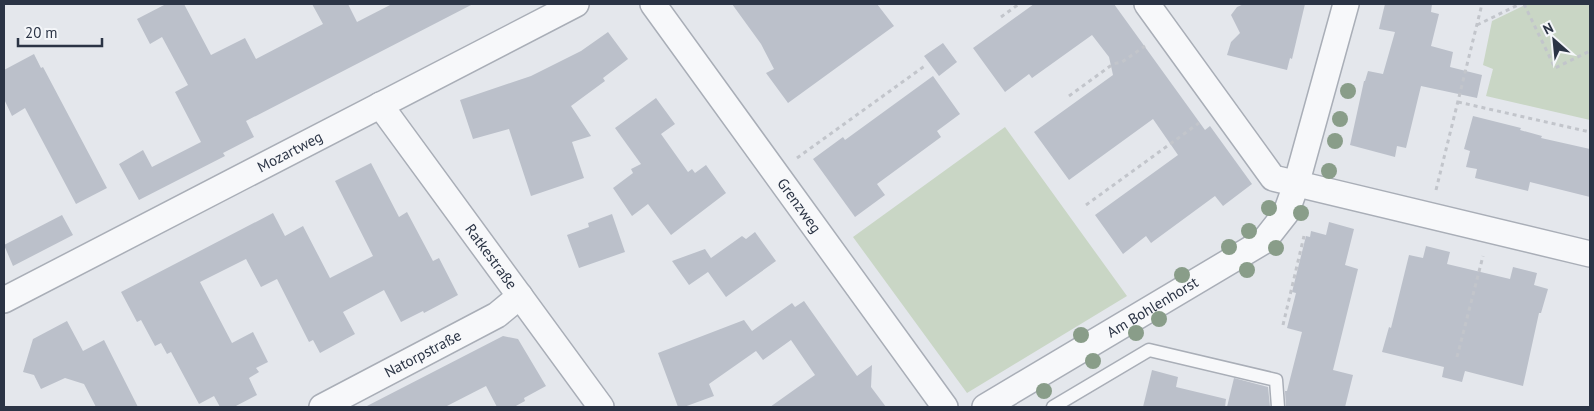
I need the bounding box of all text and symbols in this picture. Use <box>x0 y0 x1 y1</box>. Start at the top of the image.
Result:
scale bar <box>18 15 101 47</box>
north arrow <box>1529 15 1579 65</box>
text: N <box>1540 18 1556 39</box>
text: 20 m <box>25 23 58 42</box>
street label: Mozartweg <box>254 127 326 176</box>
street label: Grenzweg <box>773 174 826 237</box>
street label: Ratkestraße <box>461 220 522 293</box>
street label: Am Bohlenhorst <box>1103 272 1201 341</box>
street label: Natorpstraße <box>381 325 464 382</box>

